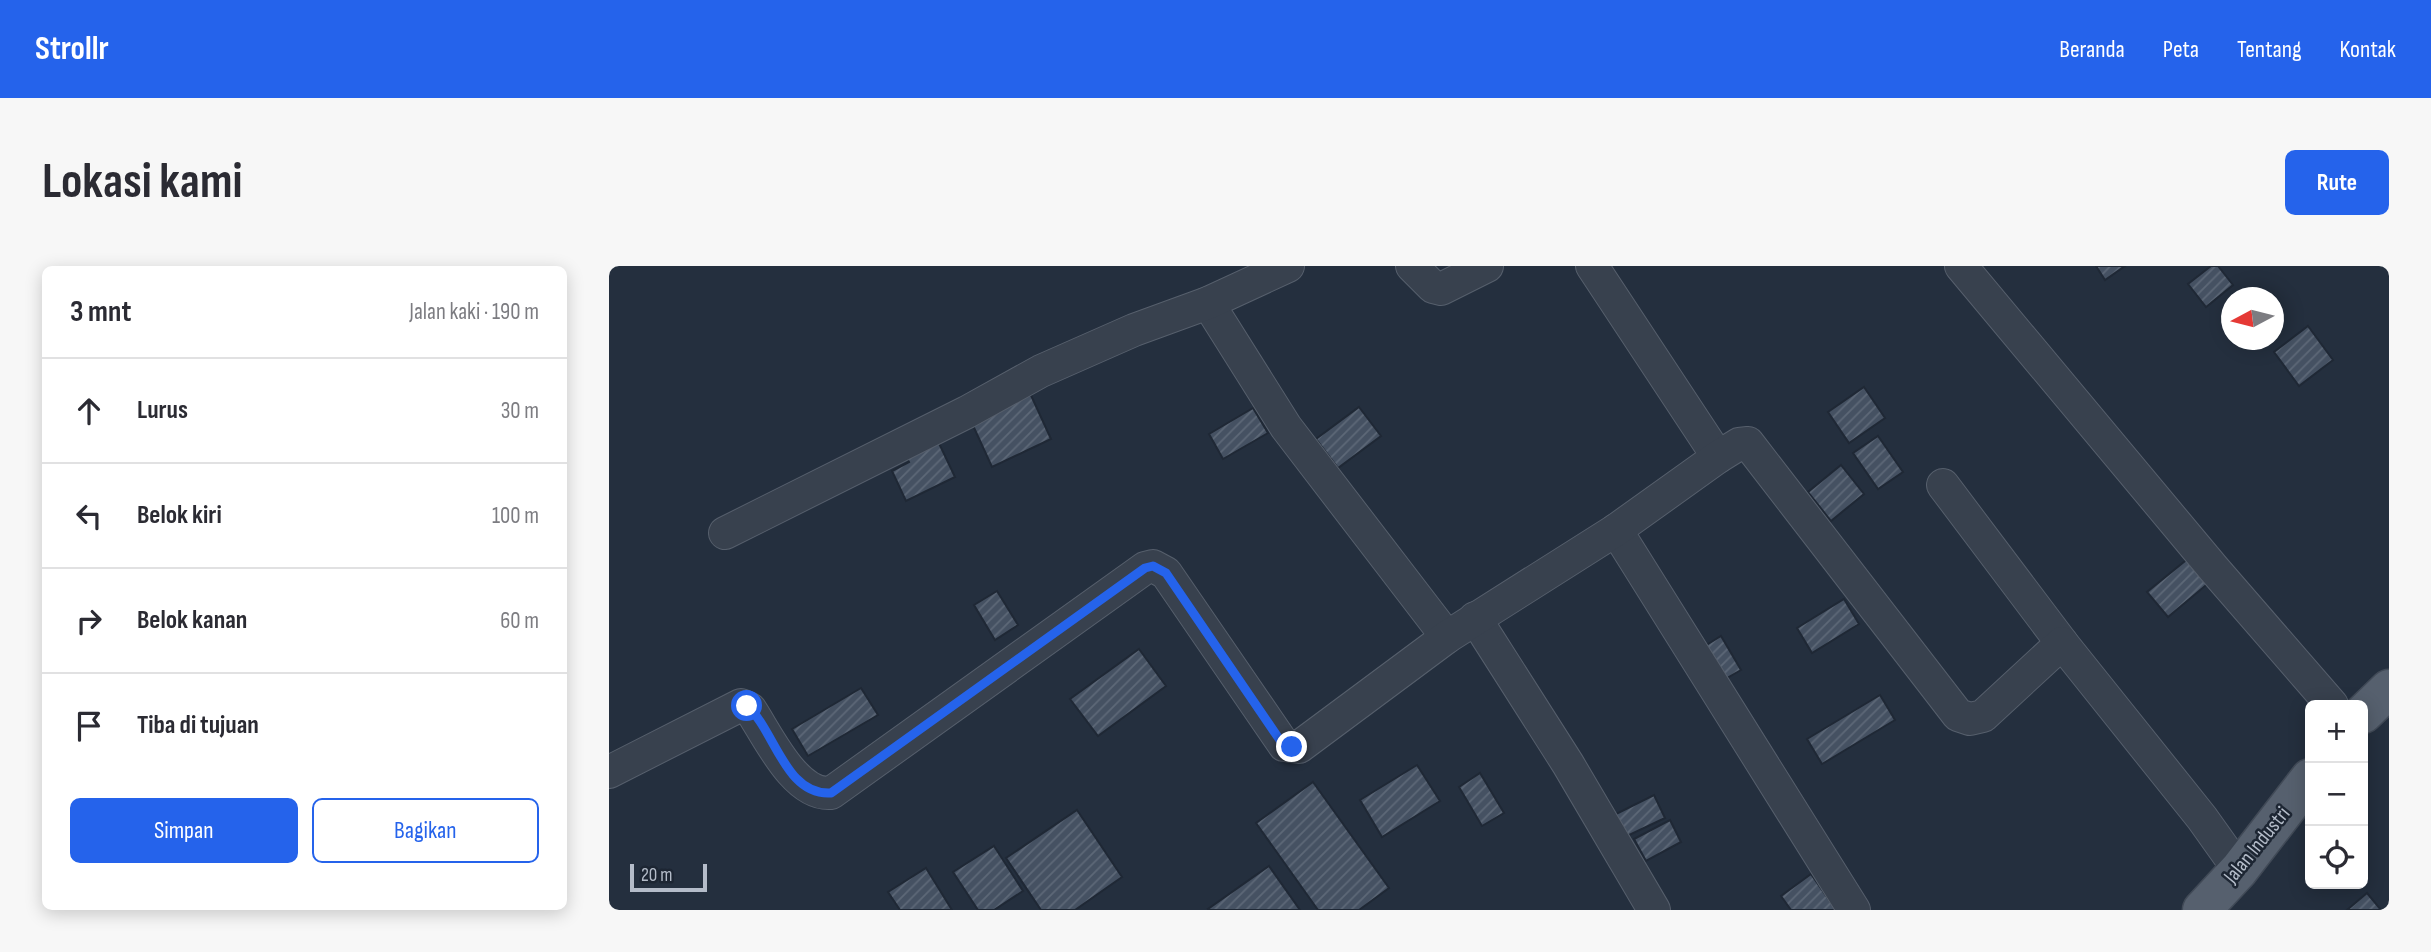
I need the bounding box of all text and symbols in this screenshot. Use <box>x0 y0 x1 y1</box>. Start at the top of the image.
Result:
text: Strollr <box>35 29 109 69</box>
text: Beranda <box>2059 35 2125 64</box>
text: Peta <box>2163 35 2199 64</box>
text: Tentang <box>2237 35 2302 64</box>
text: Kontak <box>2340 35 2396 64</box>
button: Rute <box>2285 150 2389 215</box>
text: Lokasi kami <box>42 153 242 212</box>
north arrow <box>2221 287 2284 350</box>
text: 3 mnt <box>70 294 131 330</box>
text: Jalan kaki · 190 m <box>409 298 539 326</box>
icon: ahead <box>70 392 108 430</box>
text: Lurus <box>137 395 188 426</box>
text: 30 m <box>501 397 539 425</box>
icon: left <box>70 497 108 535</box>
text: Belok kiri <box>137 500 222 531</box>
text: 100 m <box>492 502 539 530</box>
icon: right <box>70 602 108 640</box>
text: Belok kanan <box>137 605 247 636</box>
text: 60 m <box>500 607 539 635</box>
route start <box>731 690 762 721</box>
map controls <box>2305 700 2368 889</box>
button: + <box>2305 700 2368 763</box>
icon: arrive <box>70 707 108 745</box>
text: Tiba di tujuan <box>137 710 259 741</box>
route end <box>1276 731 1307 762</box>
button: − <box>2305 763 2368 826</box>
button: Simpan <box>70 798 298 863</box>
button: Bagikan <box>312 798 539 863</box>
street label: Jalan Industri <box>2218 802 2295 889</box>
button: locate <box>2305 826 2368 889</box>
scale bar <box>630 861 707 893</box>
text: 20 m <box>641 864 673 887</box>

